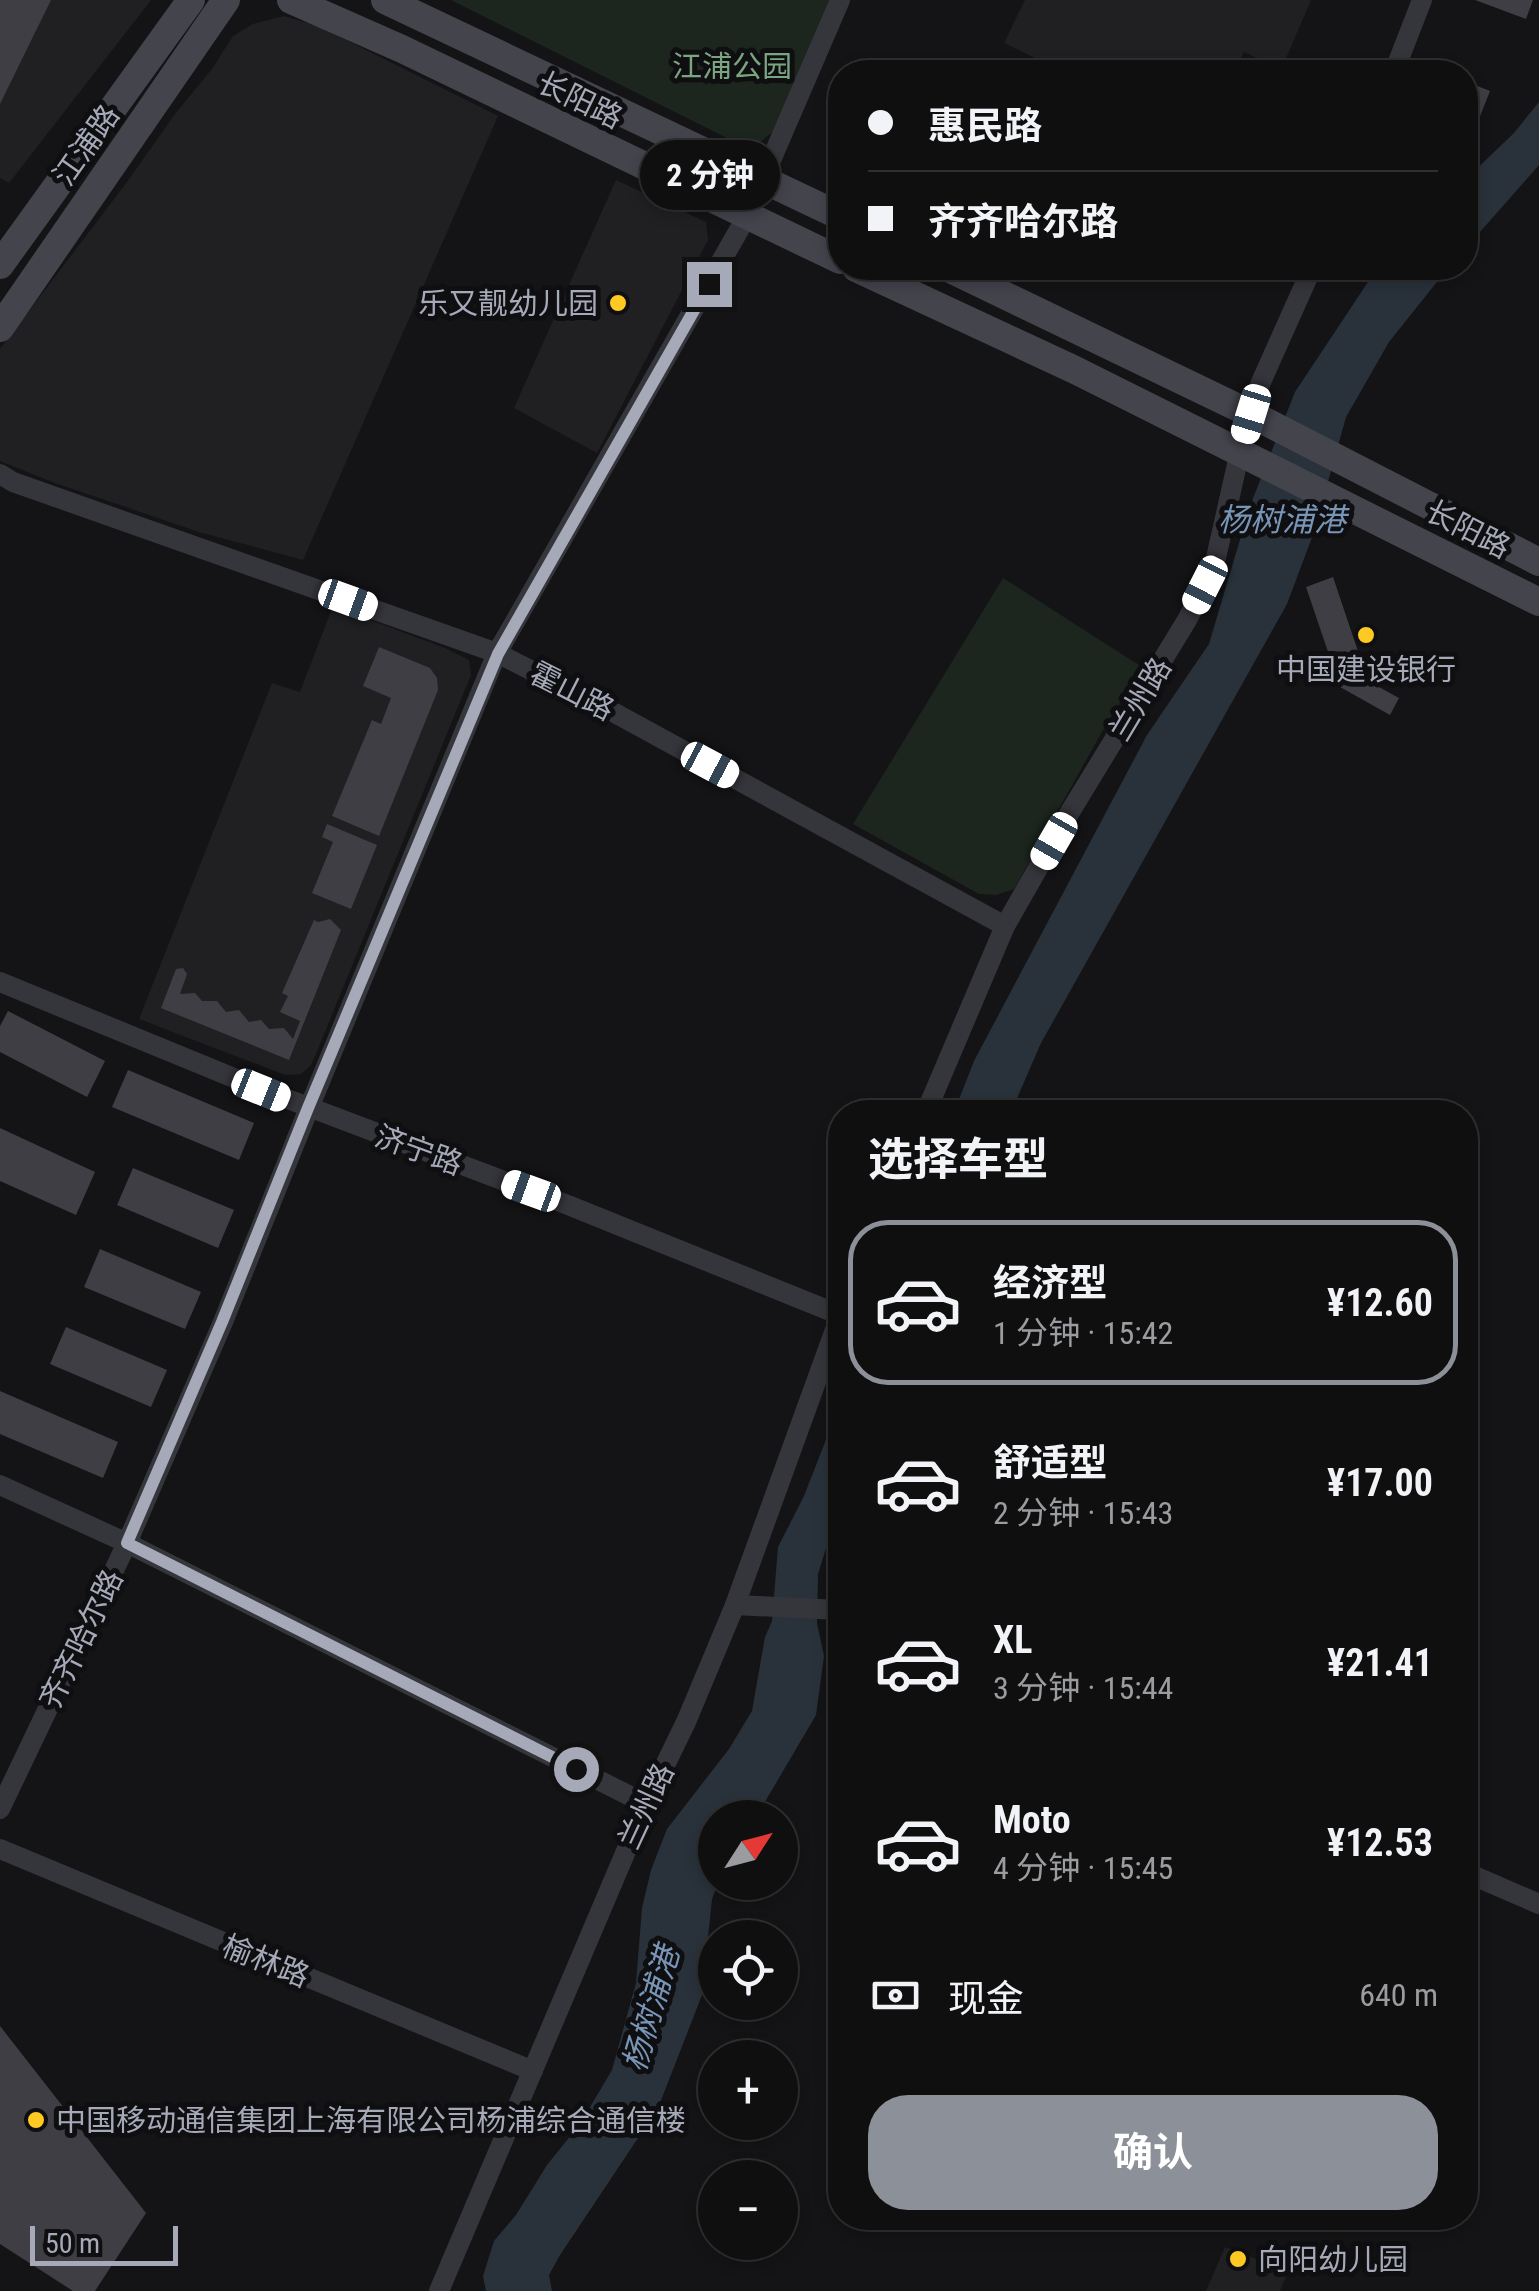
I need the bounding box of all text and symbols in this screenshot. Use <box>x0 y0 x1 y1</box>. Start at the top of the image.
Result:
park label: 江浦公园 <box>672 49 792 84</box>
street label: 长阳路 <box>532 65 628 135</box>
street label: 江浦路 <box>46 98 126 192</box>
text: 惠民路 <box>928 104 1042 148</box>
callout: 2 分钟 <box>639 139 779 209</box>
text: 2 分钟 <box>666 156 754 194</box>
text: 齐齐哈尔路 <box>928 200 1118 244</box>
route end <box>687 262 732 307</box>
place label: 乐又靓幼儿园 <box>418 286 598 321</box>
marker: 乐又靓幼儿园 <box>607 292 629 314</box>
car <box>1228 381 1274 447</box>
street label: 长阳路 <box>1420 493 1516 565</box>
water label: 杨树浦港 <box>1218 501 1350 539</box>
car <box>1178 551 1232 619</box>
car <box>315 576 381 624</box>
marker: 中国建设银行 <box>1355 624 1377 646</box>
street label: 兰州路 <box>1102 651 1178 747</box>
place label: 中国建设银行 <box>1276 652 1456 687</box>
street label: 霍山路 <box>524 655 620 727</box>
car <box>676 738 744 792</box>
car <box>1026 808 1082 874</box>
car <box>228 1065 294 1115</box>
street label: 济宁路 <box>371 1118 467 1182</box>
text: 选择车型 <box>868 1133 1048 1186</box>
car <box>498 1167 564 1215</box>
icon: car <box>873 1258 963 1348</box>
text: 经济型 <box>993 1261 1107 1305</box>
text: ¥12.60 <box>1327 1281 1433 1325</box>
text: 1 分钟 · 15:42 <box>993 1314 1173 1352</box>
icon: car <box>873 1438 963 1528</box>
text: 舒适型 <box>993 1441 1107 1485</box>
text: ¥17.00 <box>1327 1461 1433 1505</box>
text: 2 分钟 · 15:43 <box>993 1494 1173 1532</box>
street label: 齐齐哈尔路 <box>32 1564 130 1714</box>
icon: car <box>873 1618 963 1708</box>
text: XL <box>993 1618 1032 1662</box>
text: ¥21.41 <box>1327 1641 1433 1685</box>
text: 3 分钟 · 15:44 <box>993 1669 1173 1707</box>
route start <box>554 1747 599 1792</box>
street label: 兰州路 <box>611 1758 681 1854</box>
icon: car <box>873 1798 963 1888</box>
text: Moto <box>993 1798 1071 1842</box>
north arrow <box>698 1800 798 1900</box>
map controls <box>698 1800 798 2260</box>
text: ¥12.53 <box>1327 1821 1433 1865</box>
text: 4 分钟 · 15:45 <box>993 1849 1173 1887</box>
button: locate <box>698 1920 798 2020</box>
street label: 榆林路 <box>218 1928 314 1994</box>
water label: 杨树浦港 <box>615 1938 688 2076</box>
icon: cash <box>868 1968 923 2023</box>
text: 640 m <box>1359 1976 1438 2014</box>
text: 现金 <box>948 1977 1024 2021</box>
button: + <box>698 2040 798 2140</box>
button: 确认 <box>868 2095 1438 2210</box>
place label: 中国移动通信集团上海有限公司杨浦综合通信楼 <box>56 2103 686 2138</box>
marker: 中国移动通信集团上海有限公司杨浦综合通信楼 <box>25 2109 47 2131</box>
button: − <box>698 2160 798 2260</box>
scale bar <box>30 2221 178 2266</box>
text: 50 m <box>45 2227 100 2260</box>
place label: 向阳幼儿园 <box>1258 2242 1408 2277</box>
marker: 向阳幼儿园 <box>1227 2248 1249 2270</box>

